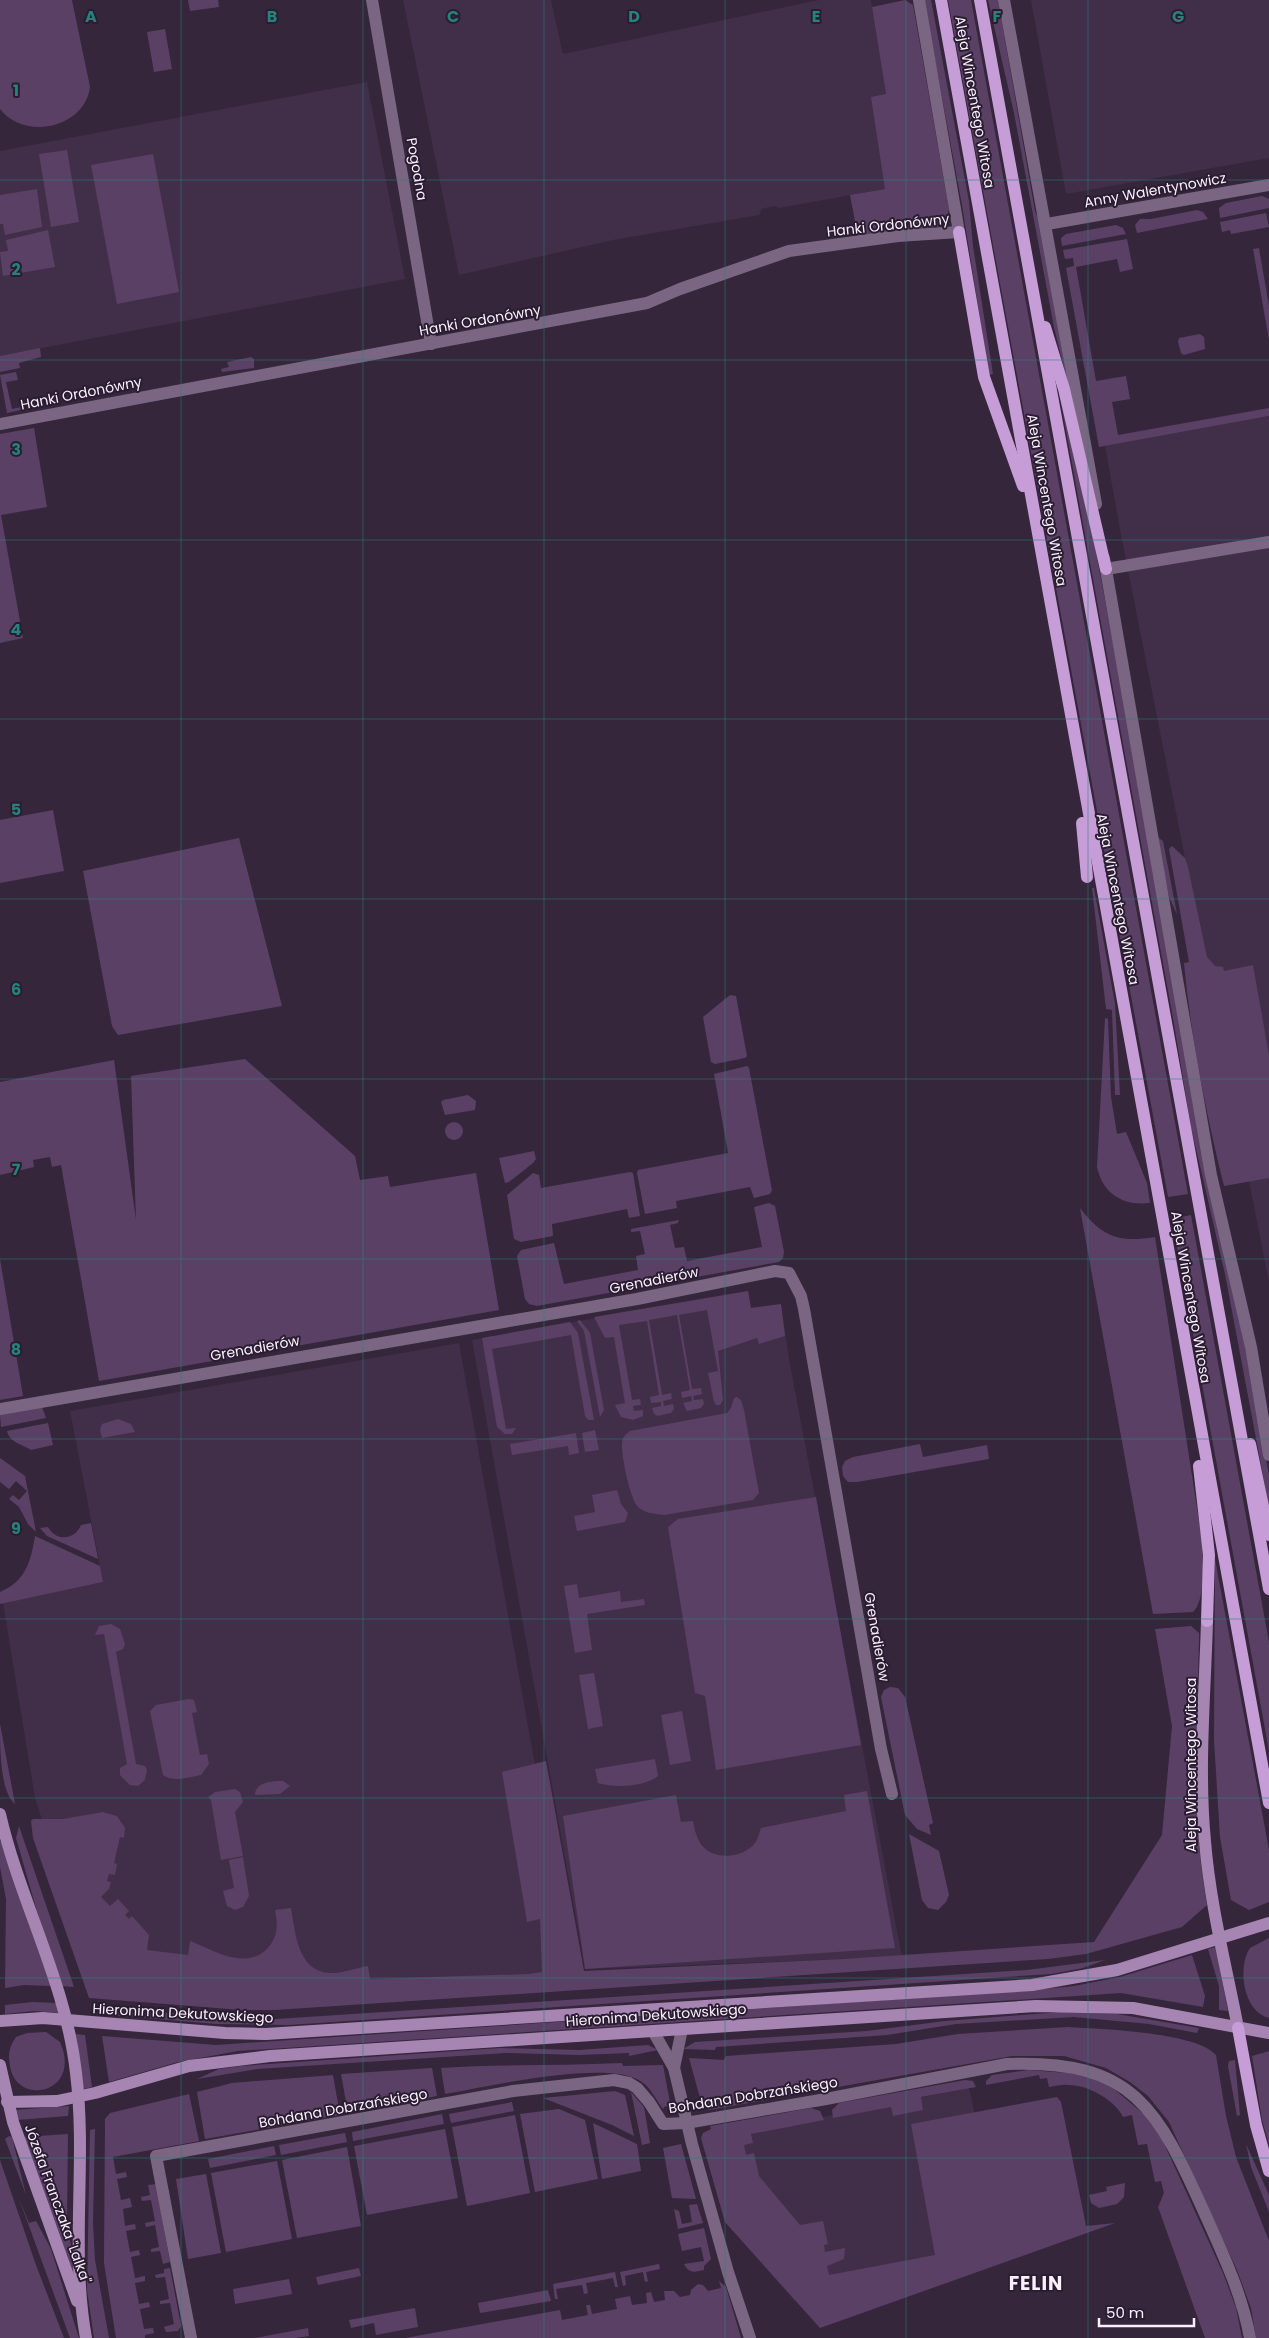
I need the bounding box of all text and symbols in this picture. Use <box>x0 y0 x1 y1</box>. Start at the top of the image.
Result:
text: A <box>85 5 97 28</box>
text: B <box>267 5 277 28</box>
text: C <box>447 5 459 28</box>
text: D <box>628 5 640 28</box>
text: E <box>812 5 820 28</box>
text: F <box>993 5 1002 28</box>
text: G <box>1172 5 1184 28</box>
street label: Aleja Wincentego Witosa <box>950 14 1000 190</box>
text: 1 <box>13 79 19 102</box>
street label: Pogodna <box>402 136 432 202</box>
street label: Anny Walentynowicz <box>1082 168 1228 212</box>
street label: Hanki Ordonówny <box>826 209 951 241</box>
text: 2 <box>11 258 21 281</box>
street label: Hanki Ordonówny <box>417 299 543 341</box>
street label: Hanki Ordonówny <box>19 371 144 415</box>
street label: Aleja Wincentego Witosa <box>1022 412 1072 588</box>
text: 3 <box>11 438 21 461</box>
text: 4 <box>11 618 22 641</box>
text: 5 <box>11 798 21 821</box>
street label: Aleja Wincentego Witosa <box>1092 812 1144 986</box>
text: 6 <box>11 978 21 1001</box>
text: 7 <box>12 1158 21 1181</box>
street label: Aleja Wincentego Witosa <box>1166 1209 1216 1385</box>
street label: Grenadierów <box>608 1261 701 1298</box>
street label: Grenadierów <box>209 1330 302 1366</box>
text: 8 <box>11 1338 21 1361</box>
text: 9 <box>11 1517 21 1540</box>
street label: Grenadierów <box>859 1591 895 1684</box>
street label: Aleja Wincentego Witosa <box>1181 1678 1201 1852</box>
street label: Hieronima Dekutowskiego <box>92 1998 274 2028</box>
street label: Hieronima Dekutowskiego <box>565 1999 747 2031</box>
street label: Bohdana Dobrzańskiego <box>667 2072 839 2118</box>
street label: Bohdana Dobrzańskiego <box>257 2083 429 2133</box>
street label: Józefa Franczaka "Lalka" <box>20 2121 96 2287</box>
district label: FELIN <box>1009 2270 1063 2297</box>
scale bar <box>1099 2296 1194 2328</box>
text: 50 m <box>1106 2302 1144 2323</box>

